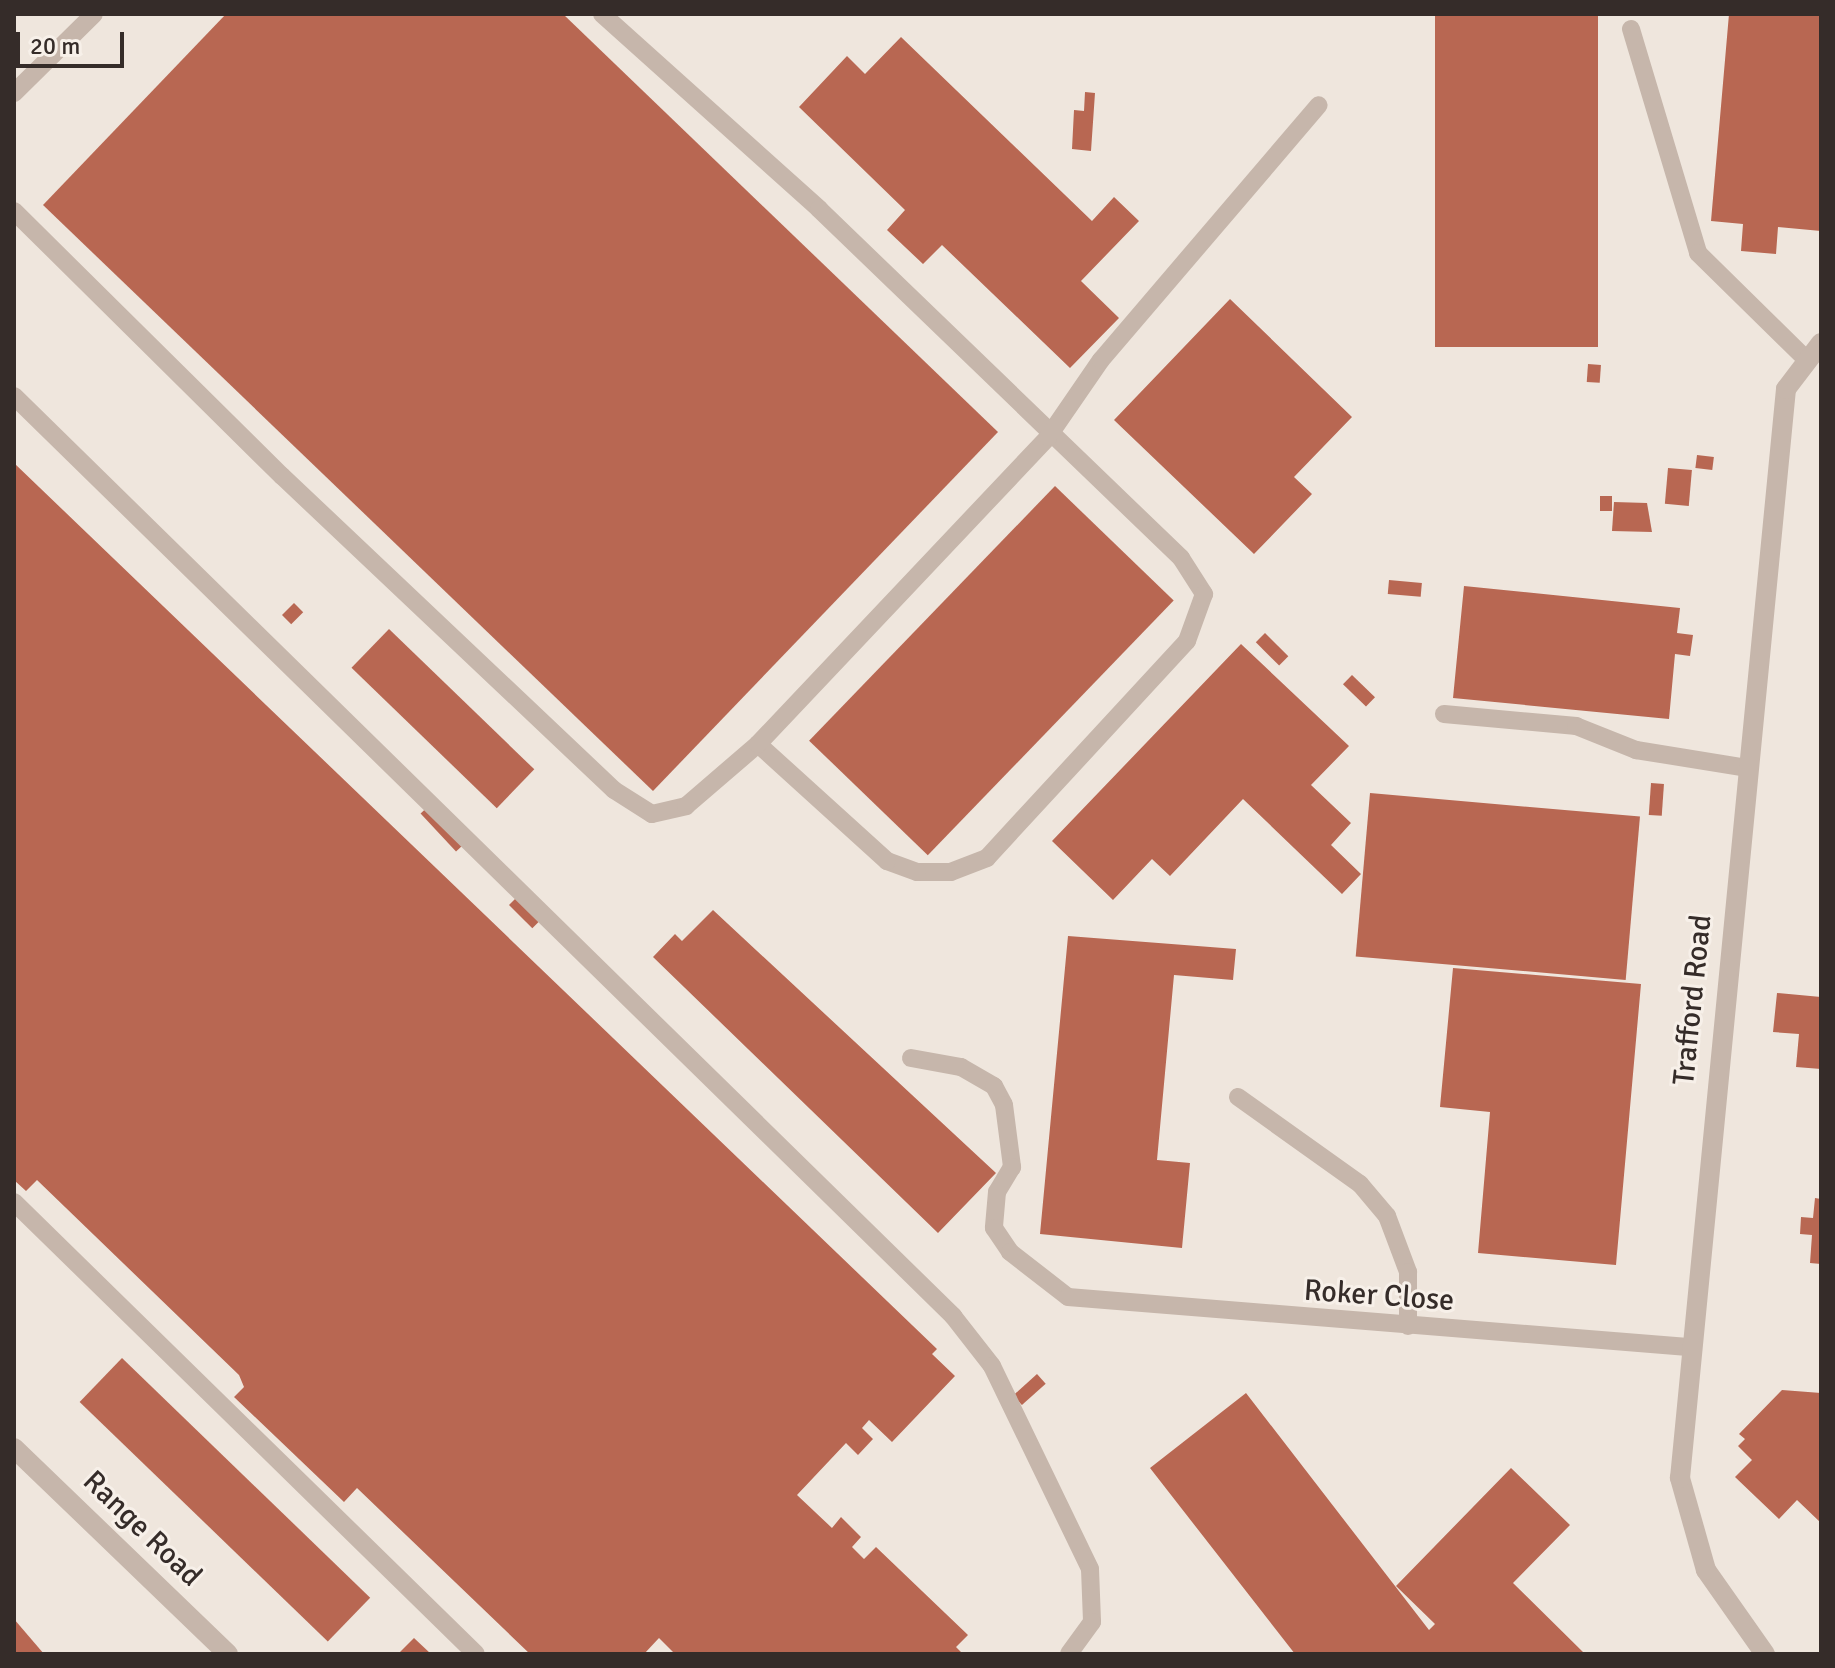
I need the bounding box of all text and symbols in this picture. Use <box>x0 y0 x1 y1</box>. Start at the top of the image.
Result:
scale bar <box>20 16 128 66</box>
text: 20 m <box>30 31 80 61</box>
street label: Trafford Road <box>1666 913 1720 1087</box>
street label: Roker Close <box>1303 1273 1455 1319</box>
street label: Range Road <box>75 1464 209 1594</box>

